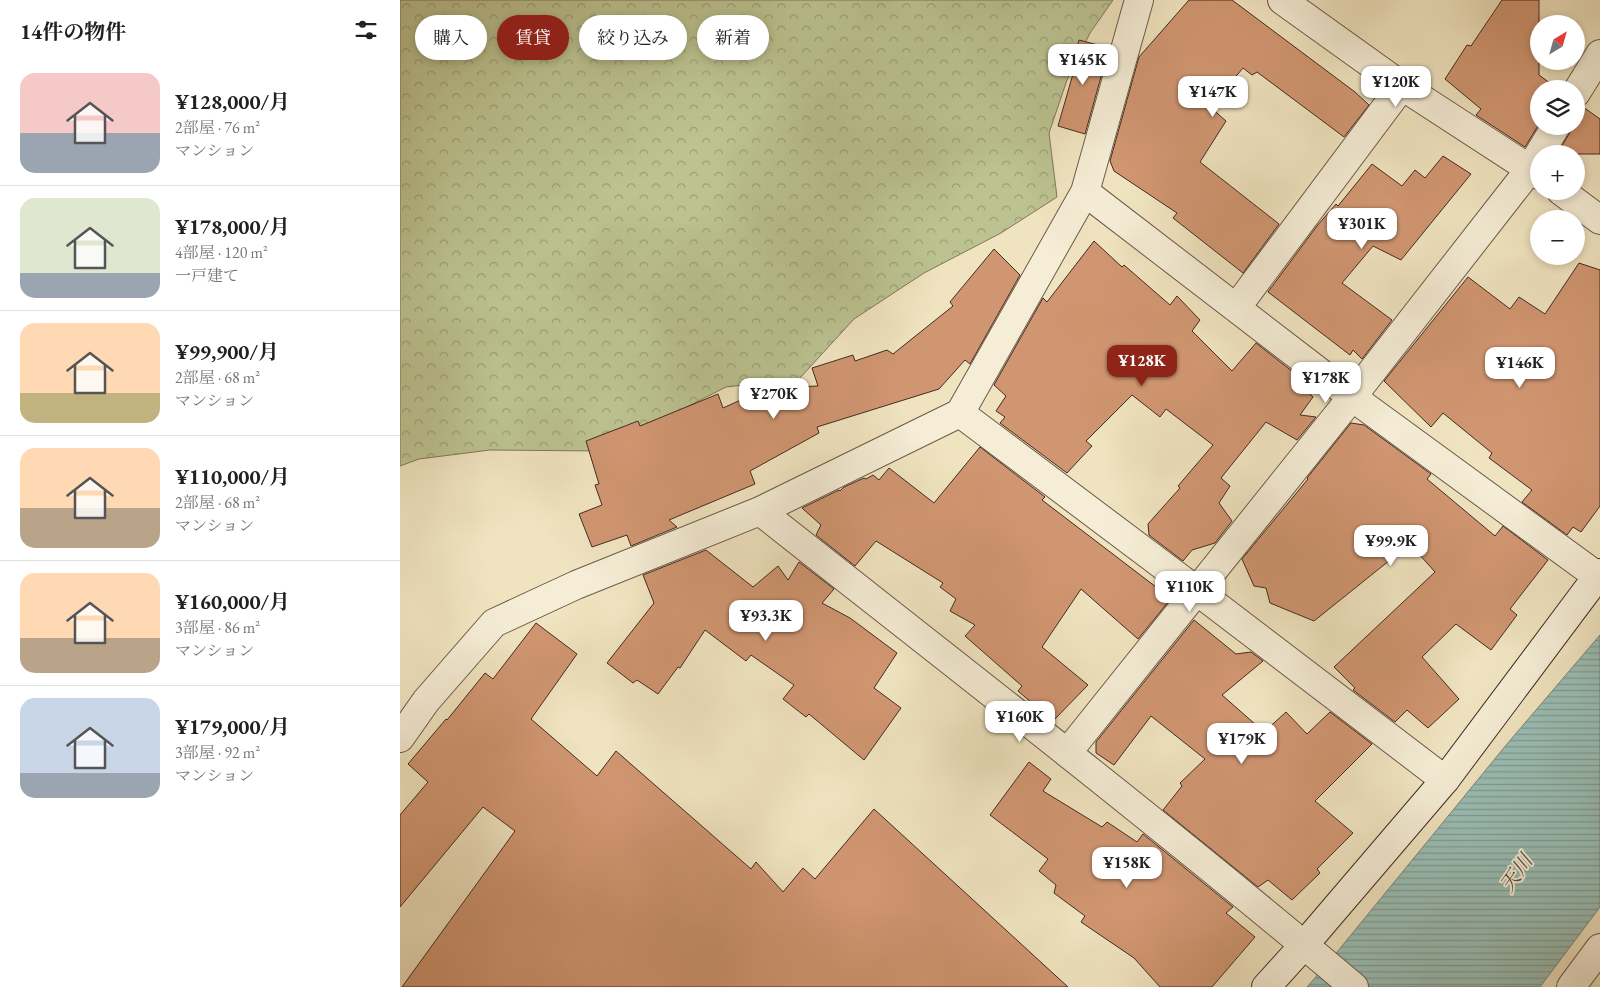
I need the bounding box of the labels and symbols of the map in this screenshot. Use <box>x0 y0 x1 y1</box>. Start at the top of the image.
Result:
north arrow <box>1530 15 1585 70</box>
pin: ¥145K <box>1048 44 1118 86</box>
pin: ¥120K <box>1361 66 1431 108</box>
pin: ¥147K <box>1178 76 1248 118</box>
pin: ¥301K <box>1327 208 1397 250</box>
pin: ¥128K <box>1107 344 1177 387</box>
pin: ¥146K <box>1485 346 1555 389</box>
pin: ¥178K <box>1291 362 1361 404</box>
pin: ¥270K <box>739 378 809 420</box>
pin: ¥99.9K <box>1350 524 1432 567</box>
pin: ¥110K <box>1155 570 1225 613</box>
pin: ¥93.3K <box>725 600 807 642</box>
pin: ¥160K <box>985 700 1055 743</box>
pin: ¥179K <box>1207 722 1277 765</box>
pin: ¥158K <box>1092 846 1162 889</box>
water label: 天川 <box>1494 848 1539 897</box>

